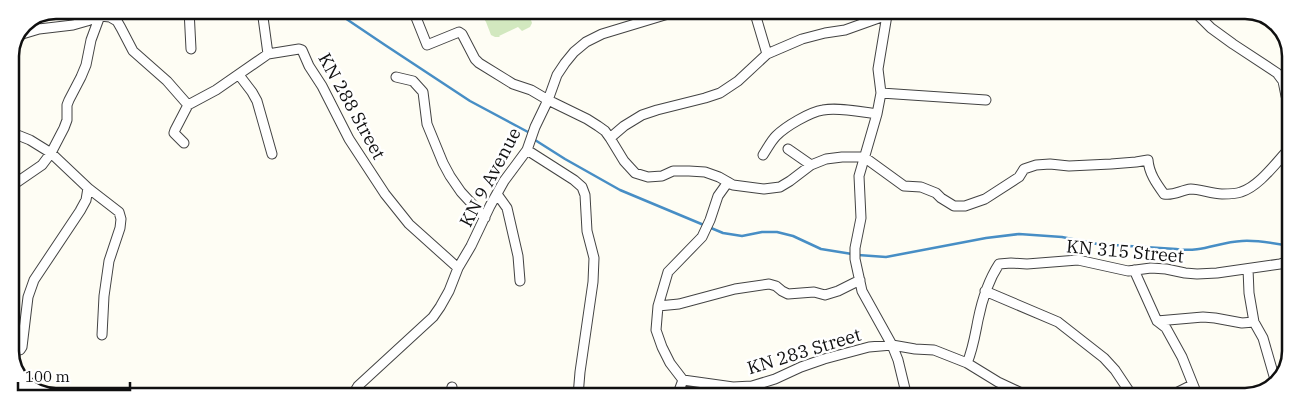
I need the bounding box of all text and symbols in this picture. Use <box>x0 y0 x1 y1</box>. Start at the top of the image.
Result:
street label: KN 288 Street <box>313 49 391 163</box>
street label: KN 9 Avenue <box>454 123 526 231</box>
street label: KN 315 Street <box>1065 234 1185 268</box>
street label: KN 283 Street <box>744 323 864 379</box>
scale bar <box>18 360 130 392</box>
text: 100 m <box>25 367 70 386</box>

